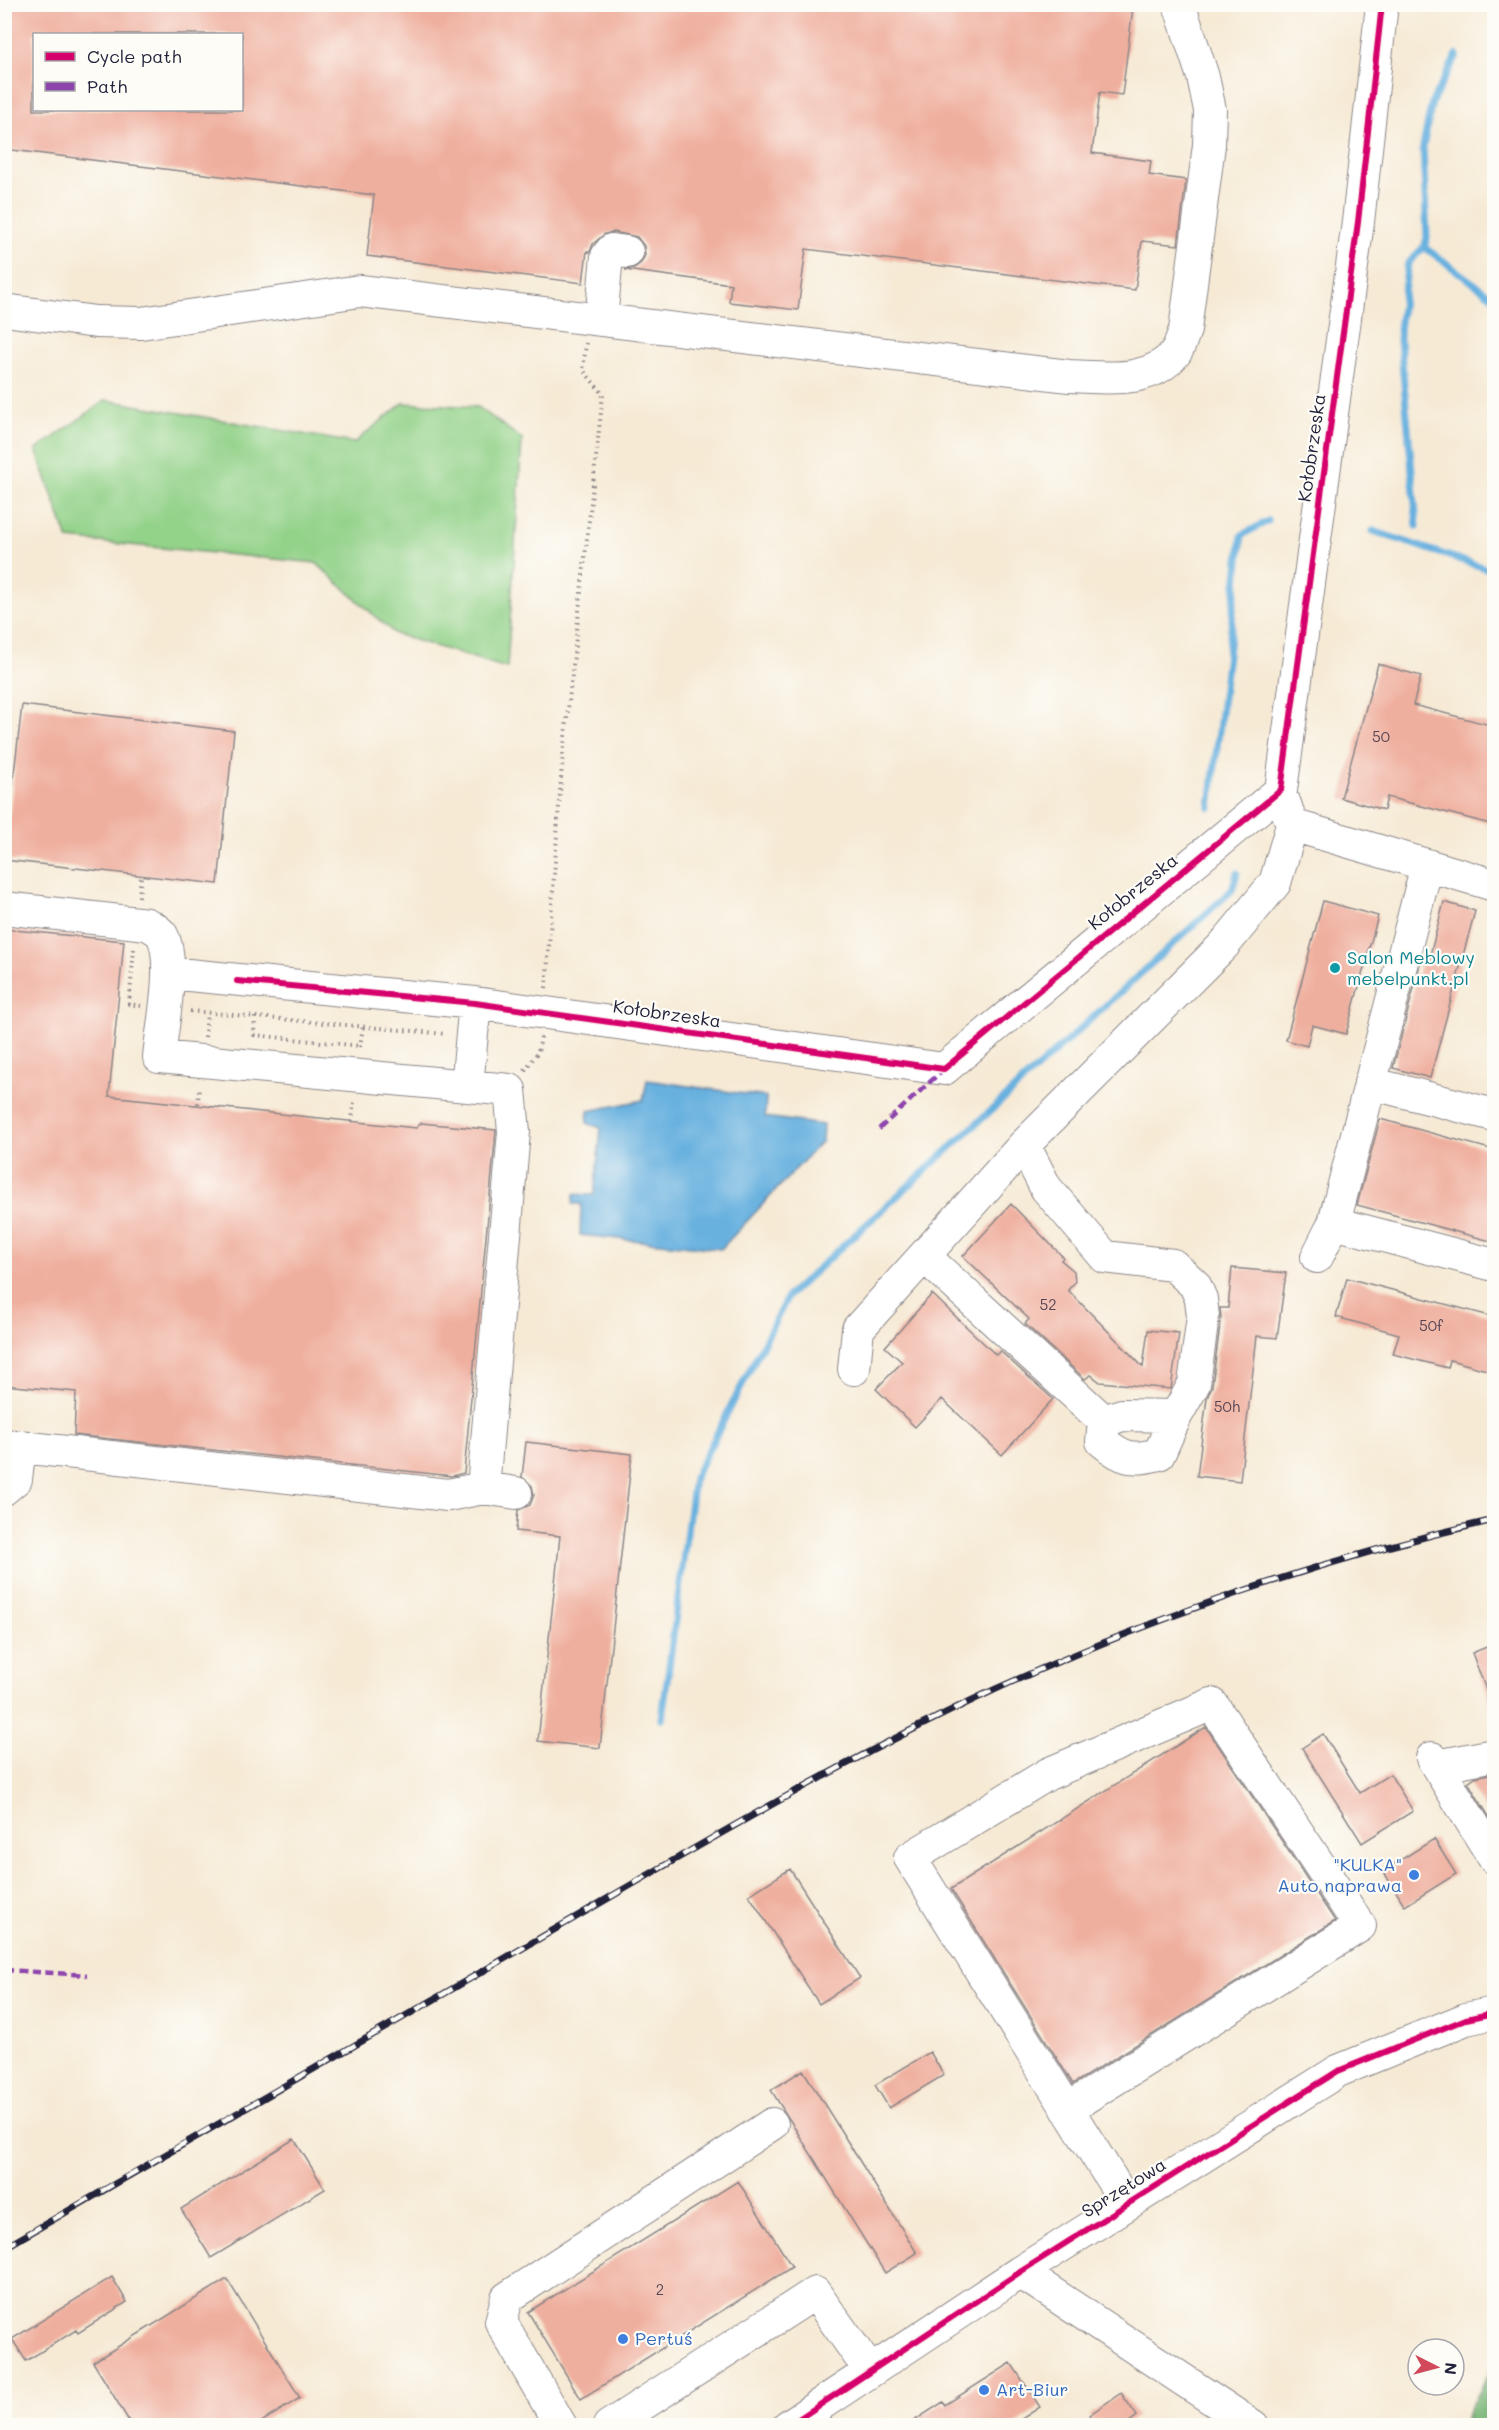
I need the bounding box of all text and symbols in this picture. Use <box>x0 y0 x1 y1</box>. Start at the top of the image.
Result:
legend <box>33 33 243 111</box>
text: Cycle path <box>87 44 182 68</box>
text: Path <box>87 74 127 98</box>
street label: Kołobrzeska <box>1292 392 1330 504</box>
house number: 50 <box>1372 726 1390 746</box>
street label: Kołobrzeska <box>1082 848 1182 935</box>
place label: Salon Meblowy mebelpunkt.pl <box>1347 945 1475 990</box>
marker: Salon Meblowy mebelpunkt.pl <box>1328 961 1342 975</box>
street label: Kołobrzeska <box>611 994 723 1032</box>
house number: 52 <box>1039 1294 1057 1314</box>
house number: 50f <box>1419 1315 1444 1335</box>
house number: 50h <box>1214 1396 1240 1416</box>
place label: "KULKA" Auto naprawa <box>1278 1852 1402 1897</box>
marker: "KULKA" Auto naprawa <box>1407 1868 1421 1882</box>
street label: Sprzętowa <box>1077 2152 1170 2223</box>
house number: 2 <box>656 2279 664 2299</box>
place label: Pertuś <box>635 2326 693 2350</box>
marker: Pertuś <box>616 2332 630 2346</box>
north arrow <box>1406 2337 1466 2397</box>
text: N <box>1440 2361 1462 2376</box>
place label: Art-Biur <box>996 2377 1069 2401</box>
marker: Art-Biur <box>977 2383 991 2397</box>

